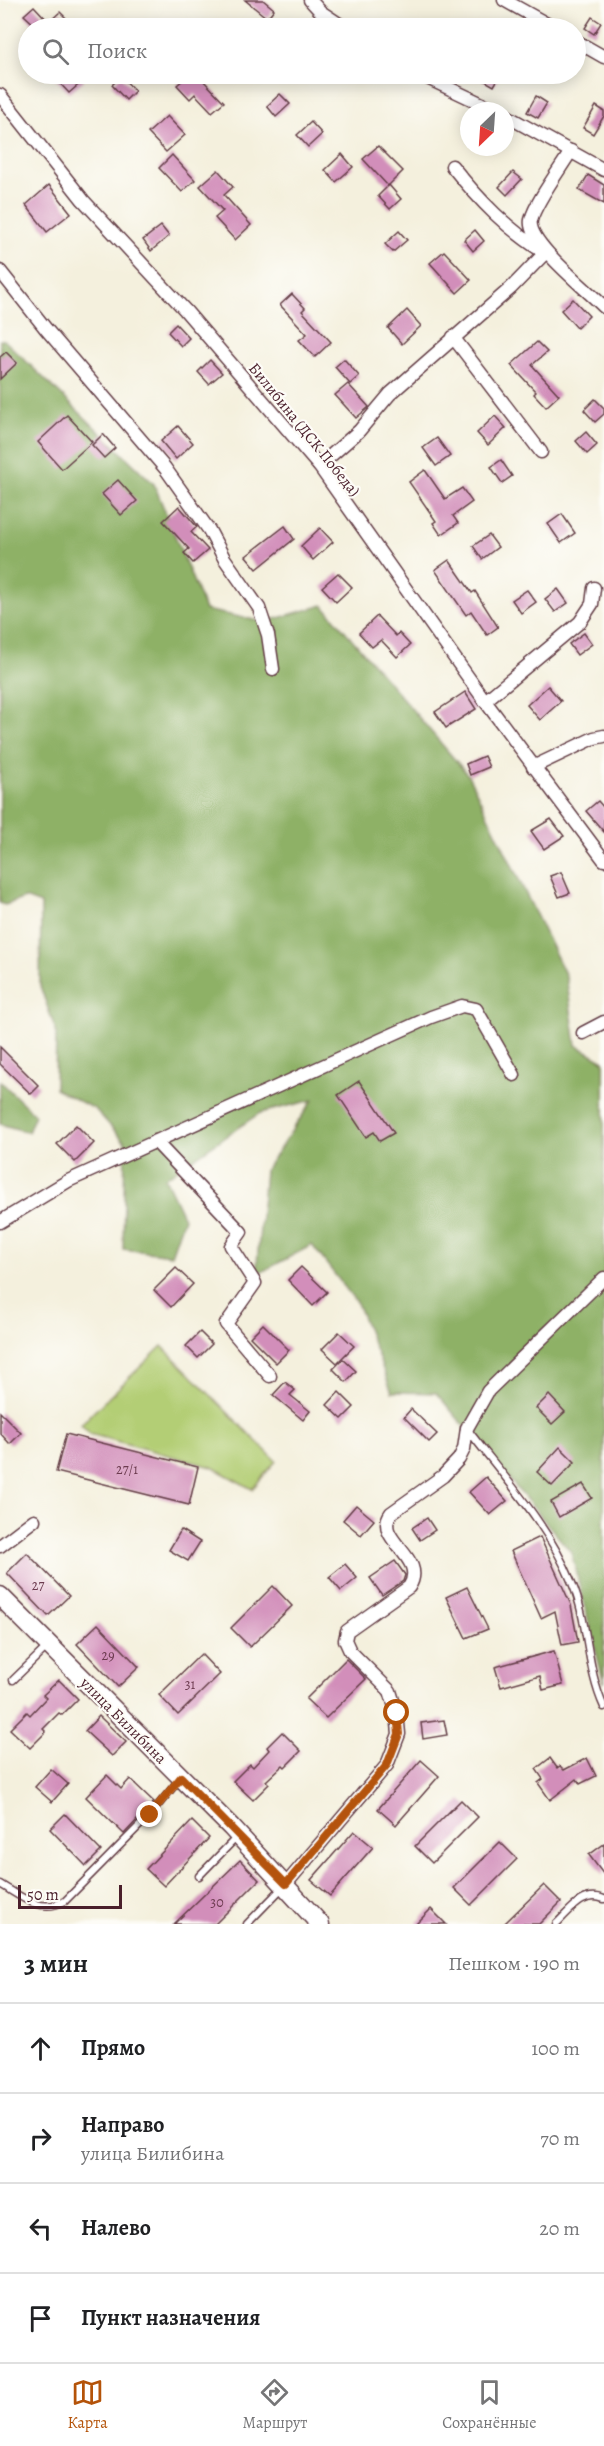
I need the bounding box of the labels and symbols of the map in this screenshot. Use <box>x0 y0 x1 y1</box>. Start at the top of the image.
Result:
north arrow <box>460 102 514 156</box>
street label: Билибина (ДСК Победа) <box>243 358 365 501</box>
house number: 27/1 <box>116 1460 138 1479</box>
house number: 27 <box>32 1576 44 1595</box>
house number: 29 <box>101 1646 115 1665</box>
street label: улица Билибина <box>74 1672 172 1769</box>
house number: 31 <box>185 1675 196 1694</box>
route start <box>383 1699 409 1725</box>
route end <box>136 1801 162 1827</box>
scale bar <box>18 1882 122 1910</box>
house number: 30 <box>210 1893 224 1912</box>

